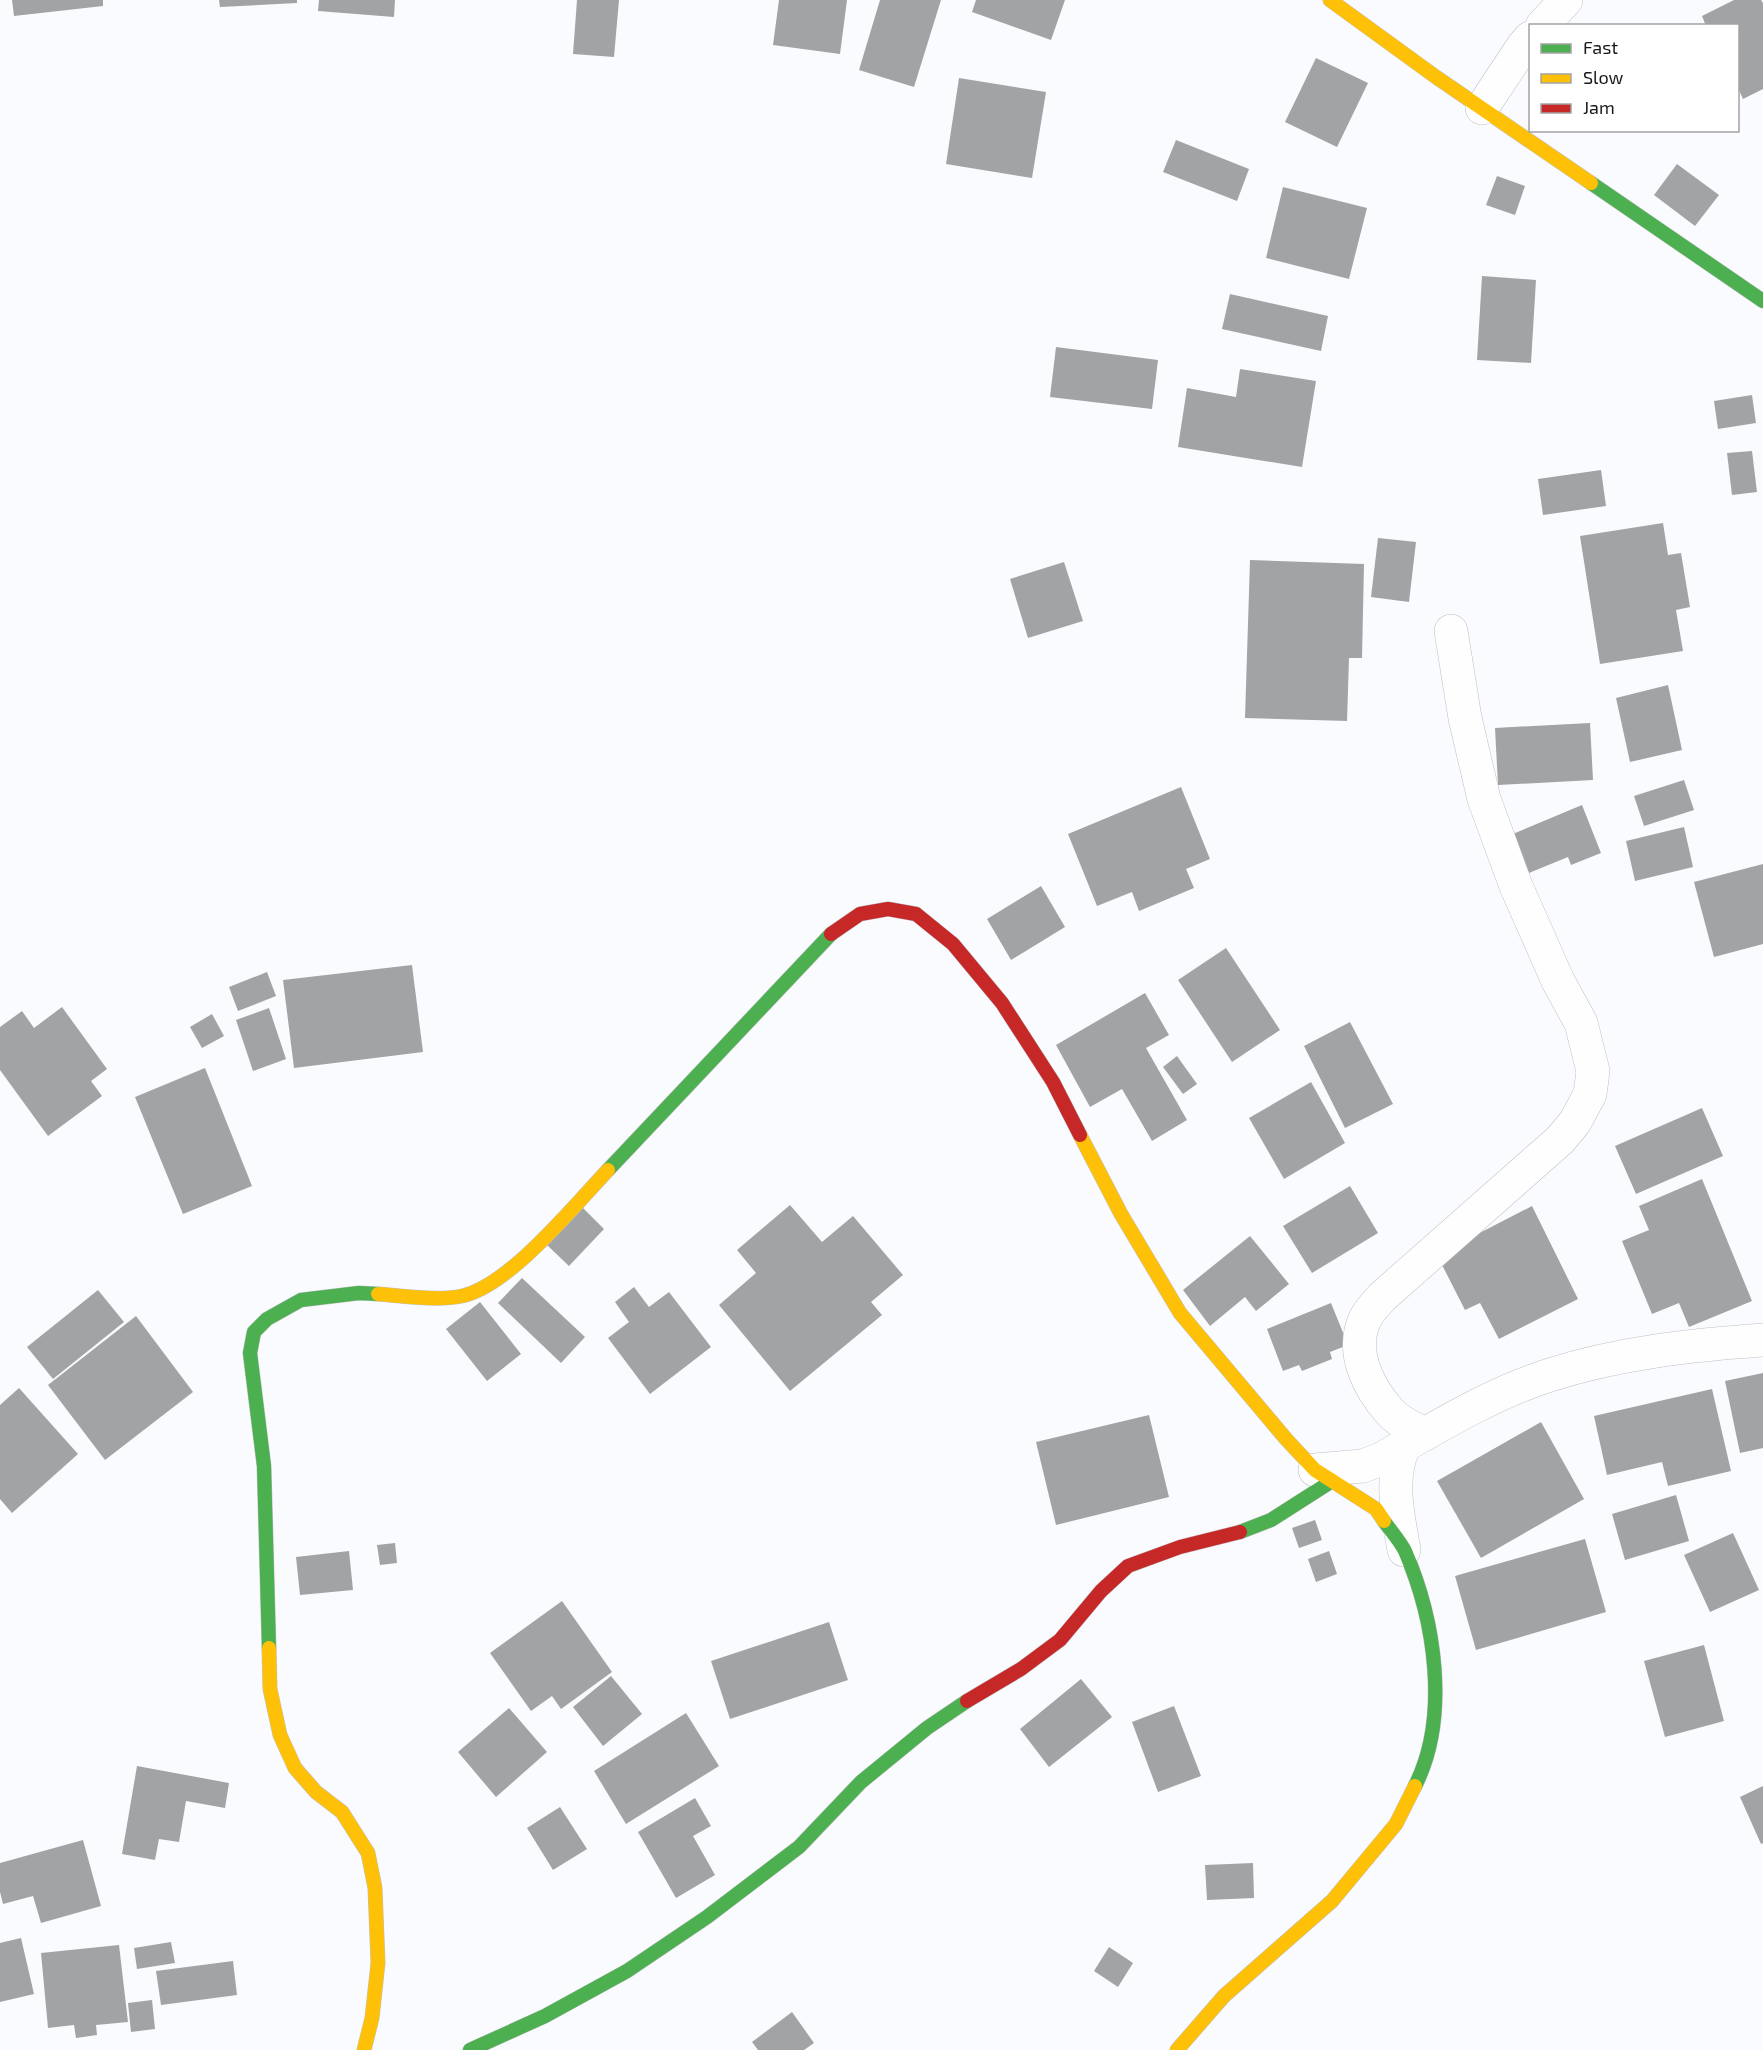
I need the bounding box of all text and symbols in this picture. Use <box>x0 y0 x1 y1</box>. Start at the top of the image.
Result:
legend <box>1529 24 1739 132</box>
text: Fast <box>1583 36 1618 58</box>
text: Slow <box>1583 66 1624 88</box>
text: Jam <box>1583 96 1615 118</box>

